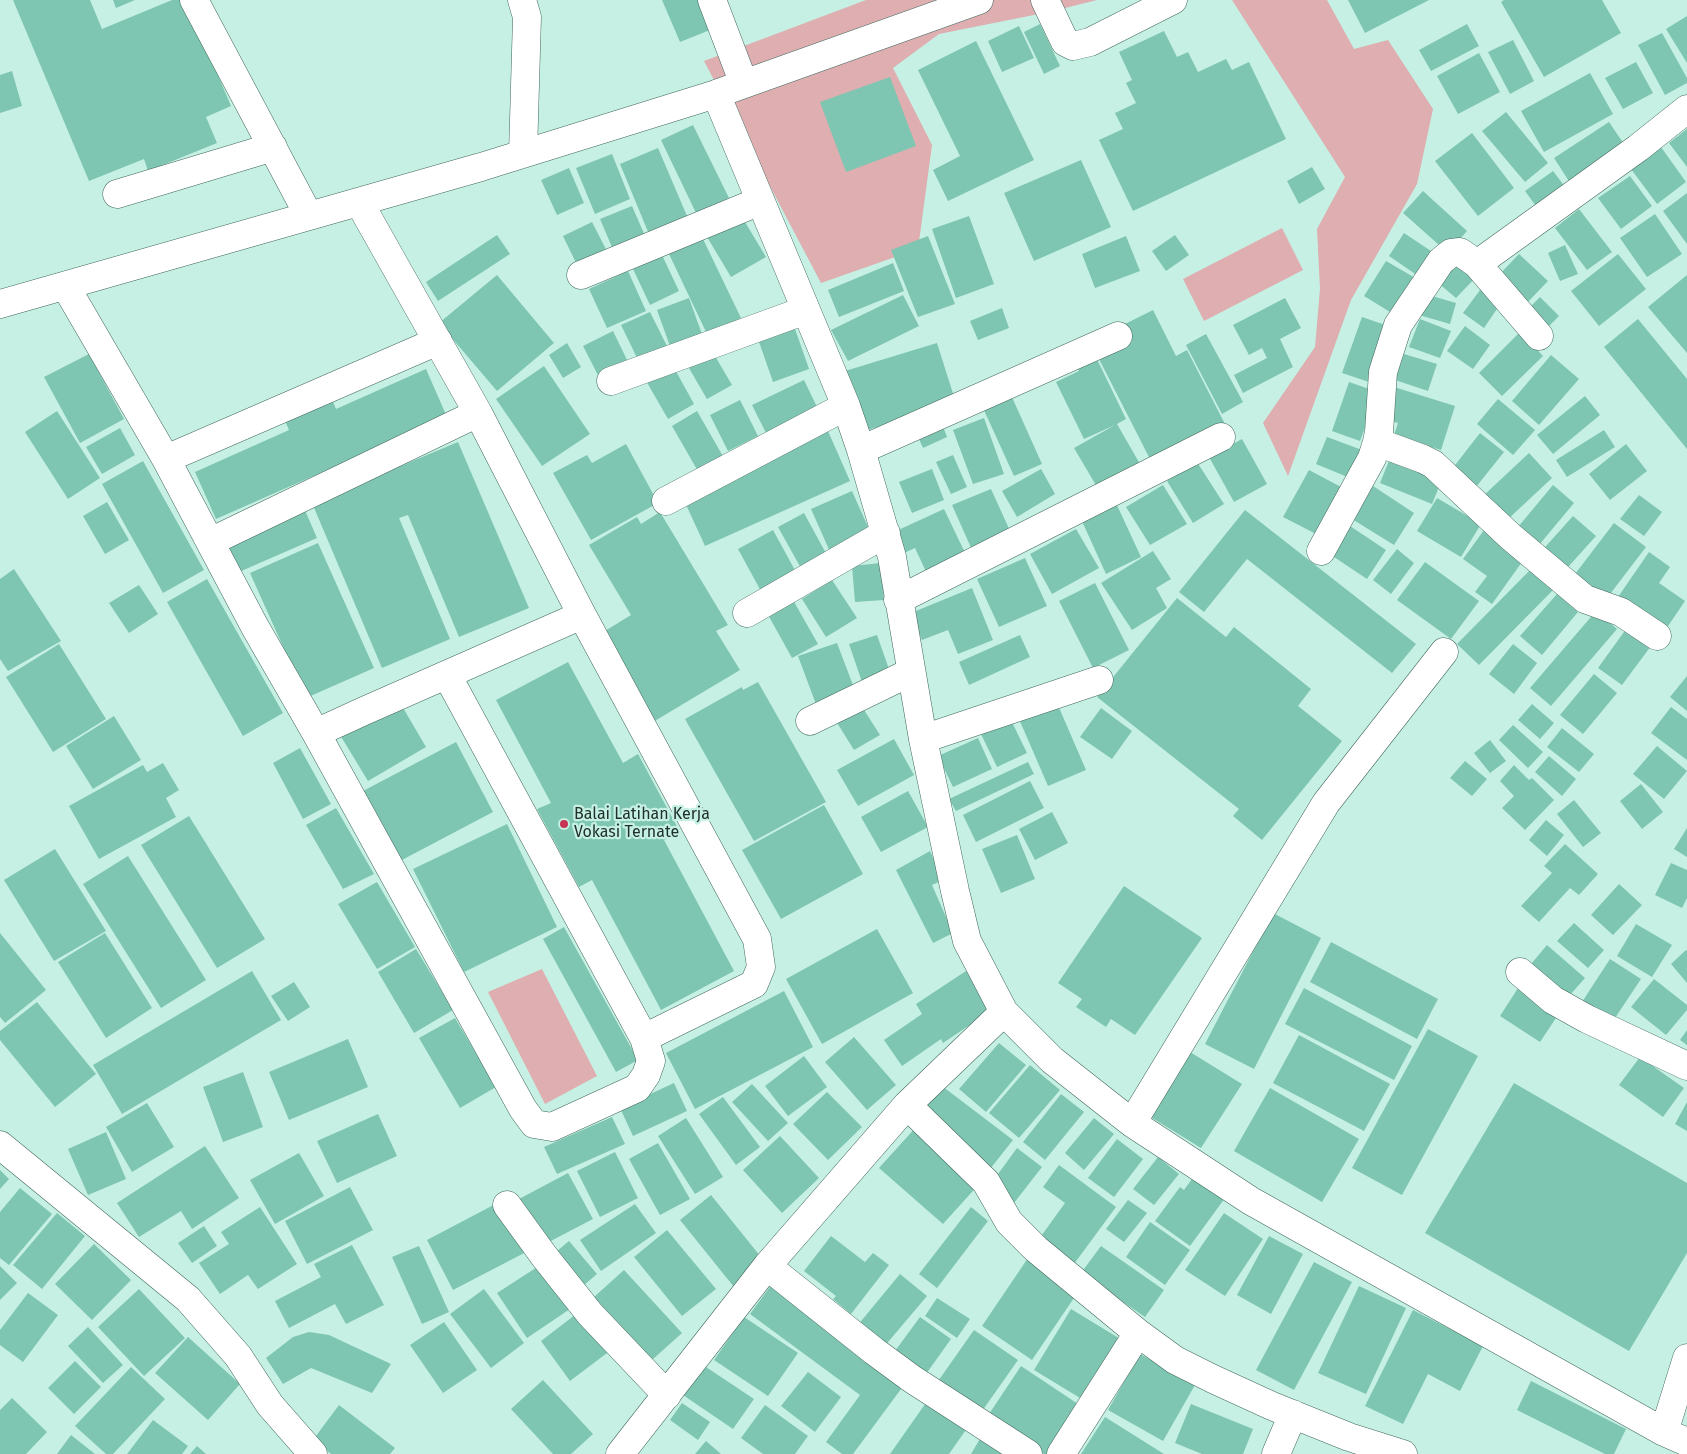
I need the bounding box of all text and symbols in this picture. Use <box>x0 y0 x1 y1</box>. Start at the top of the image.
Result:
place label: Balai Latihan Kerja Vokasi Ternate <box>574 805 710 843</box>
marker: Balai Latihan Kerja Vokasi Ternate <box>558 818 570 830</box>

